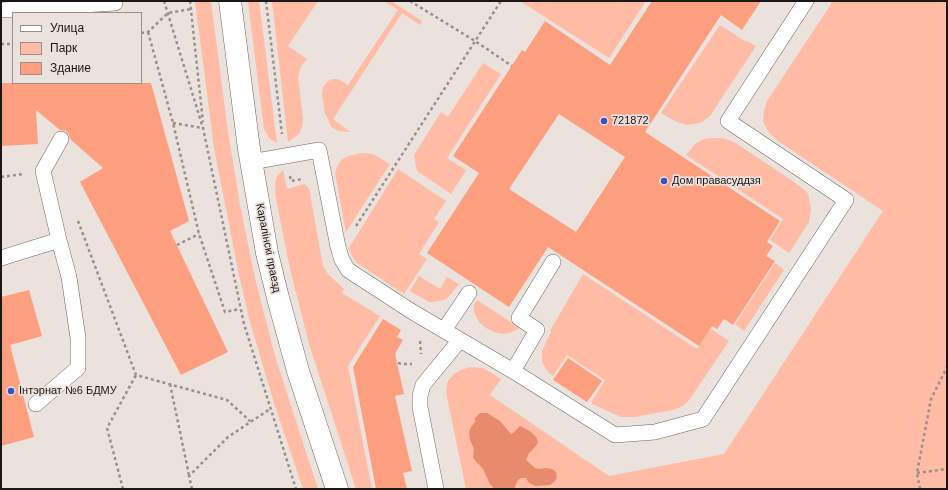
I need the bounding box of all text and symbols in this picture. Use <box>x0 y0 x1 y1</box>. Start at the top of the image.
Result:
legend <box>12 12 142 84</box>
text: Улица <box>50 21 84 35</box>
text: Парк <box>50 41 77 55</box>
text: Здание <box>50 61 91 75</box>
place label: 721872 <box>612 114 649 128</box>
marker: 721872 <box>599 116 609 126</box>
place label: Дом правасуддзя <box>672 174 761 188</box>
marker: Дом правасуддзя <box>659 176 669 186</box>
street label: Каралінскі праезд <box>253 202 283 294</box>
place label: Інтэрнат №6 БДМУ <box>19 384 117 398</box>
marker: Інтэрнат №6 БДМУ <box>6 386 16 396</box>

